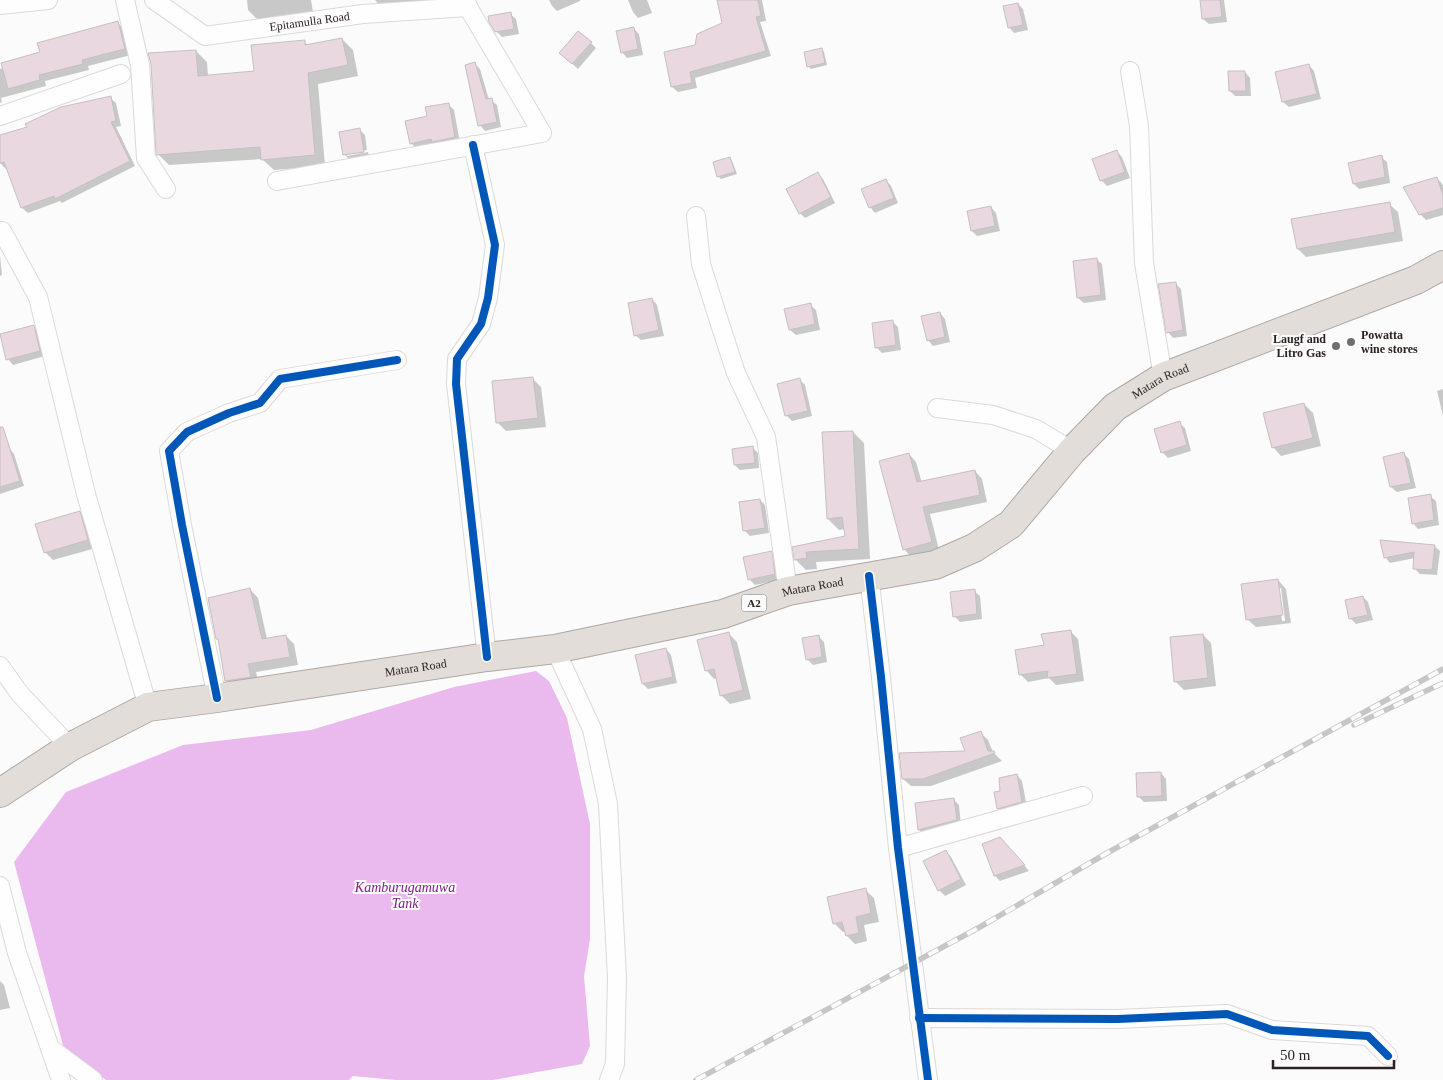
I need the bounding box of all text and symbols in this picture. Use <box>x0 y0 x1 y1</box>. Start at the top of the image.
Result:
street label: Epitamulla Road <box>268 9 351 34</box>
place label: Powatta wine stores <box>1361 328 1418 356</box>
place label: Laugf and Litro Gas <box>1273 332 1326 360</box>
marker: Powatta wine stores <box>1345 336 1357 348</box>
marker: Laugf and Litro Gas <box>1330 340 1342 352</box>
street label: Matara Road <box>1129 361 1191 402</box>
street label: Matara Road <box>780 574 844 600</box>
road number: A2 <box>742 594 766 612</box>
street label: Matara Road <box>384 656 448 679</box>
water label: Kamburugamuwa Tank <box>354 880 455 911</box>
scale bar <box>1273 1038 1394 1070</box>
text: 50 m <box>1280 1047 1311 1063</box>

